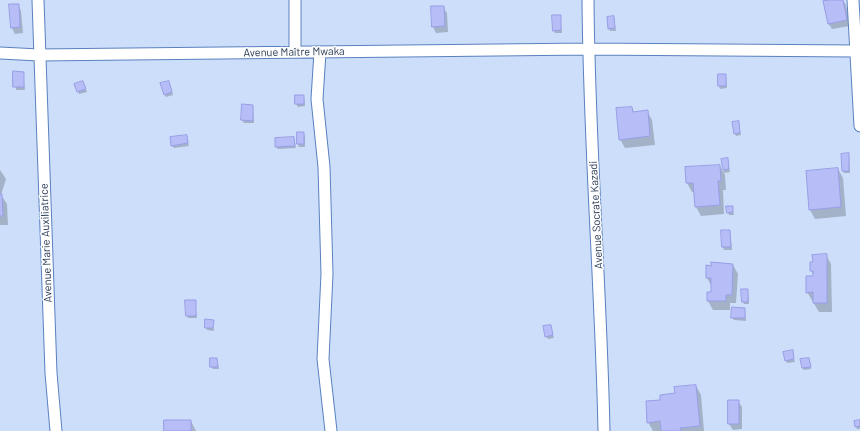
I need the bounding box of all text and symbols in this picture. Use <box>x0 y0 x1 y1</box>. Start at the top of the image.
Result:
street label: Avenue Maître Mwaka <box>243 45 345 59</box>
street label: Avenue Socrate Kazadi <box>587 161 605 269</box>
street label: Avenue Marie Auxiliatrice <box>37 183 55 303</box>

